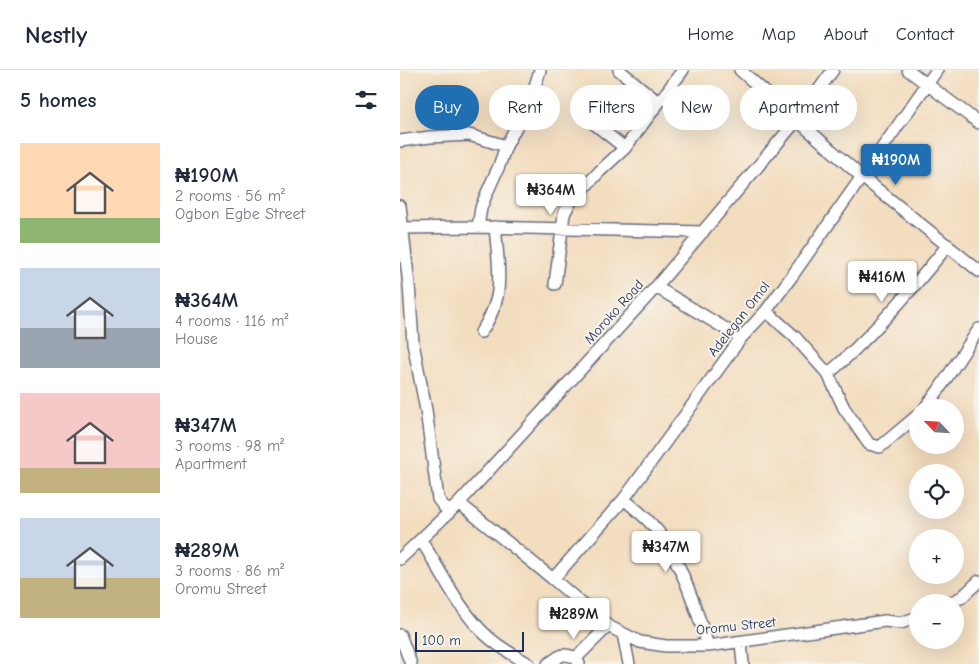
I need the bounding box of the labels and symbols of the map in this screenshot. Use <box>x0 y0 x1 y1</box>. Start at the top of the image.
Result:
pin: ₦190M <box>861 144 931 186</box>
pin: ₦364M <box>516 174 586 216</box>
pin: ₦416M <box>847 260 917 303</box>
street label: Moroko Road <box>581 276 647 348</box>
street label: Adelegan Omol <box>704 278 774 360</box>
north arrow <box>909 399 964 454</box>
pin: ₦347M <box>631 530 701 573</box>
pin: ₦289M <box>539 598 609 640</box>
street label: Oromu Street <box>695 613 778 639</box>
scale bar <box>415 629 524 652</box>

